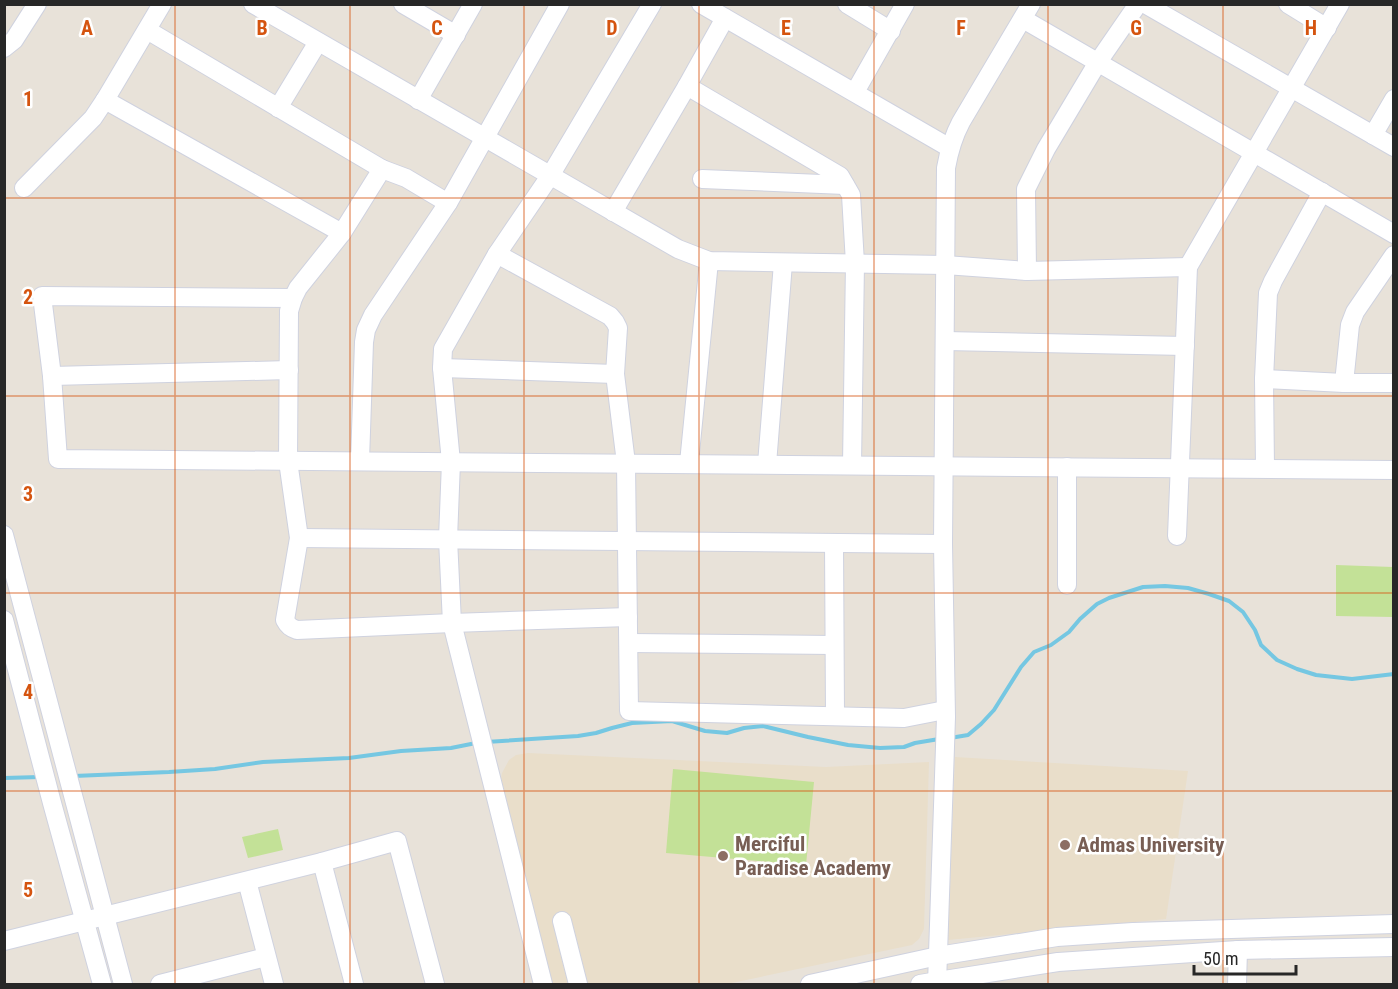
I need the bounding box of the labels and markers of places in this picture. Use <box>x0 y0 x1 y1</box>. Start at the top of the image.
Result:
place label: Merciful Paradise Academy <box>735 832 892 880</box>
place label: Admas University <box>1077 833 1225 857</box>
marker: Admas University <box>1058 838 1072 852</box>
marker: Merciful Paradise Academy <box>716 849 730 863</box>

